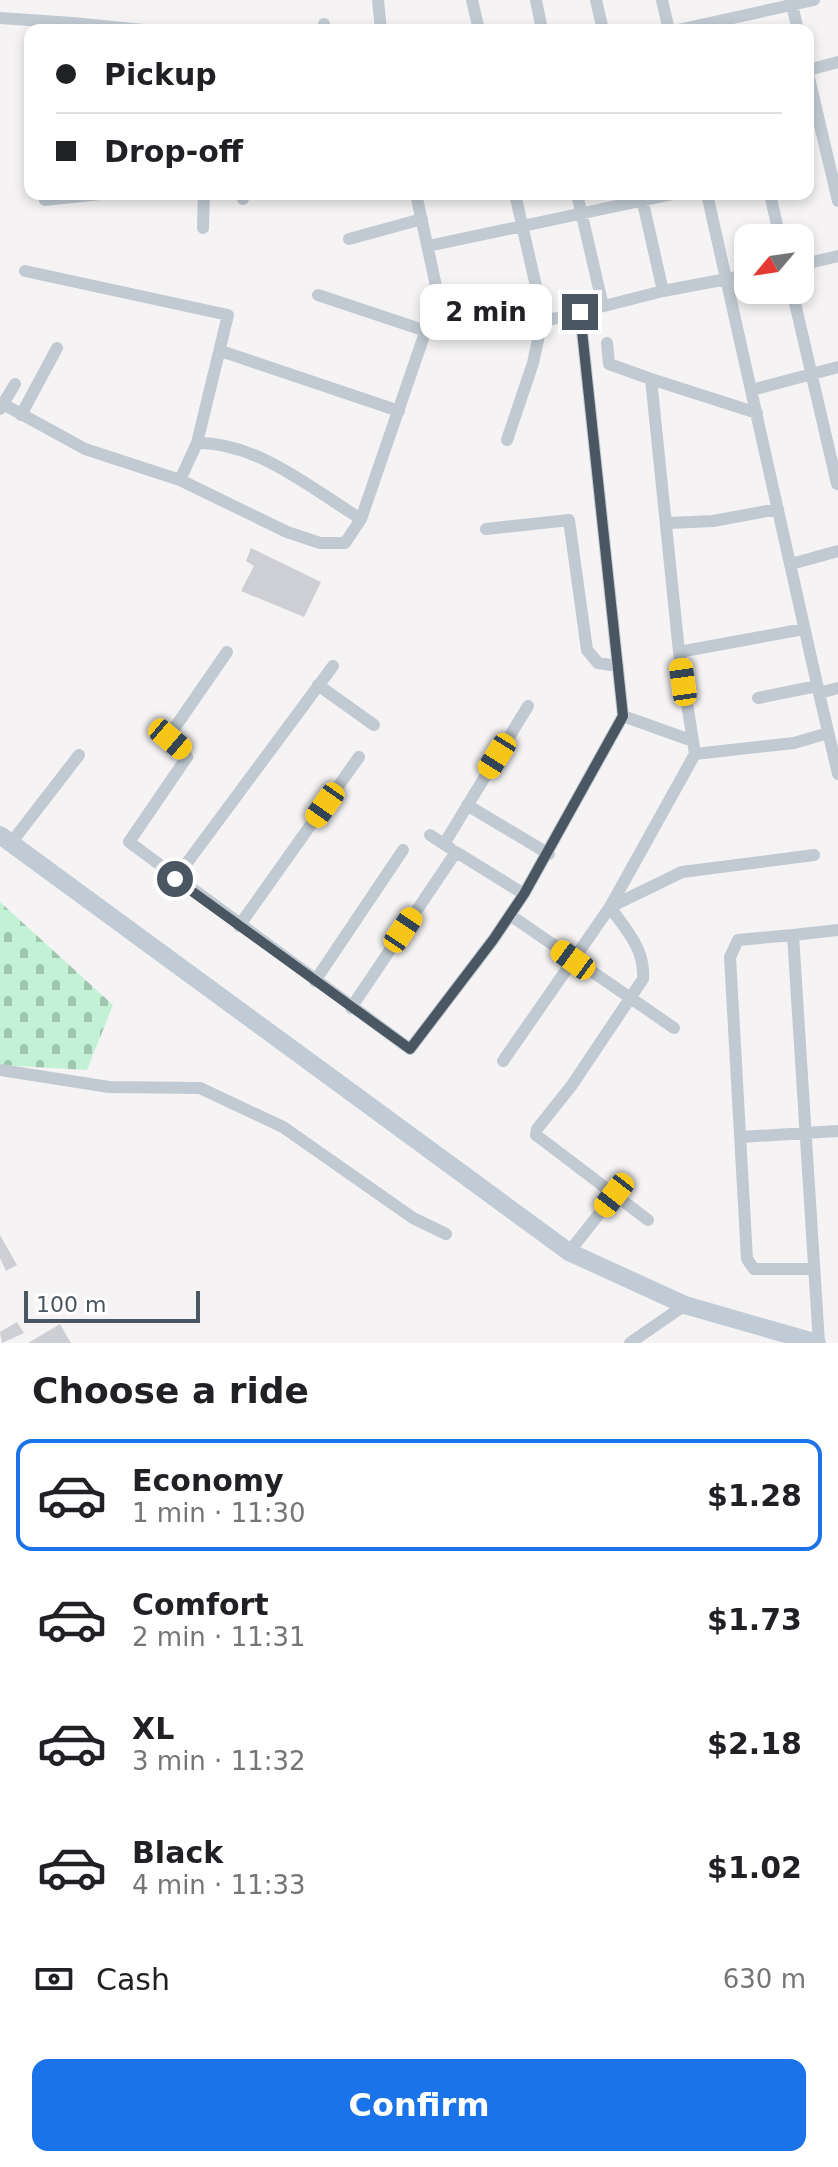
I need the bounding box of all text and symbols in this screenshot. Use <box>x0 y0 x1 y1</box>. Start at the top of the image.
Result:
text: Pickup <box>104 57 217 92</box>
text: Drop-off <box>104 134 243 169</box>
north arrow <box>734 224 814 304</box>
map controls <box>734 224 814 304</box>
callout: 2 min <box>420 284 552 340</box>
route end <box>562 294 598 330</box>
text: 2 min <box>445 297 527 327</box>
car <box>668 657 698 707</box>
car <box>144 714 196 764</box>
car <box>474 729 520 783</box>
car <box>301 778 349 832</box>
route start <box>157 861 193 897</box>
car <box>380 903 426 957</box>
car <box>547 936 599 984</box>
car <box>590 1169 638 1221</box>
scale bar <box>24 1287 200 1323</box>
text: 100 m <box>36 1292 106 1317</box>
text: Choose a ride <box>32 1370 309 1411</box>
icon: car <box>36 1459 108 1531</box>
text: Economy <box>132 1463 284 1498</box>
text: $1.28 <box>707 1478 802 1513</box>
text: 1 min · 11:30 <box>132 1498 306 1528</box>
icon: car <box>36 1583 108 1655</box>
text: Comfort <box>132 1587 269 1622</box>
text: $1.73 <box>707 1602 802 1637</box>
text: 2 min · 11:31 <box>132 1622 306 1652</box>
icon: car <box>36 1707 108 1779</box>
text: XL <box>132 1711 174 1746</box>
text: $2.18 <box>707 1726 802 1761</box>
text: 3 min · 11:32 <box>132 1746 306 1776</box>
icon: car <box>36 1831 108 1903</box>
text: Black <box>132 1835 223 1870</box>
text: $1.02 <box>707 1850 802 1885</box>
text: 4 min · 11:33 <box>132 1870 306 1900</box>
icon: cash <box>32 1957 76 2001</box>
text: Cash <box>96 1962 170 1997</box>
text: 630 m <box>723 1964 806 1994</box>
button: Confirm <box>32 2059 806 2151</box>

